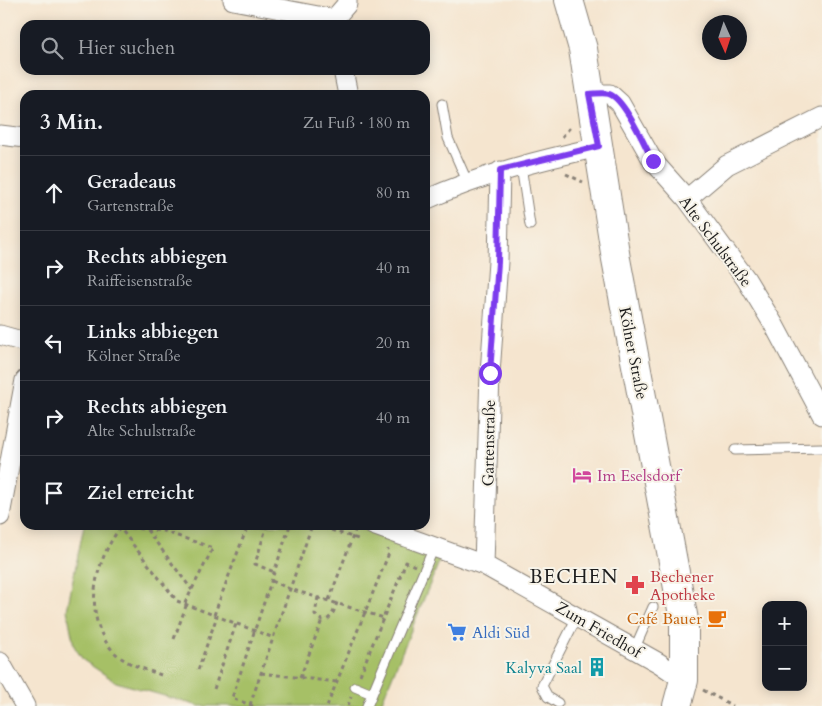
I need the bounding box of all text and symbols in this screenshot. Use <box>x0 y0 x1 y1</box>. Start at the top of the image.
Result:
north arrow <box>702 15 747 60</box>
search box <box>20 20 430 75</box>
icon: search <box>38 34 66 62</box>
text: Hier suchen <box>78 35 175 61</box>
text: 3 Min. <box>40 108 103 137</box>
text: Zu Fuß · 180 m <box>303 112 410 134</box>
route end <box>642 150 665 173</box>
text: Geradeaus <box>87 169 176 195</box>
icon: ahead <box>40 179 68 207</box>
text: 80 m <box>376 182 410 204</box>
street label: Alte Schulstraße <box>674 191 757 292</box>
text: Gartenstraße <box>87 195 174 217</box>
text: Rechts abbiegen <box>87 244 228 270</box>
icon: right <box>40 254 68 282</box>
text: 40 m <box>376 257 410 279</box>
text: Raiffeisenstraße <box>87 270 193 292</box>
street label: Kölner Straße <box>613 305 653 401</box>
text: Links abbiegen <box>87 319 219 345</box>
icon: left <box>40 329 68 357</box>
text: 20 m <box>376 332 410 354</box>
text: Kölner Straße <box>87 345 181 367</box>
route start <box>479 362 502 385</box>
text: Rechts abbiegen <box>87 394 228 420</box>
street label: Gartenstraße <box>477 399 501 487</box>
icon: right <box>40 404 68 432</box>
text: 40 m <box>376 407 410 429</box>
text: Alte Schulstraße <box>87 420 196 442</box>
hotel icon: Im Eselsdorf <box>571 464 593 486</box>
place label: Im Eselsdorf <box>597 465 683 487</box>
icon: arrive <box>40 479 68 507</box>
text: Ziel erreicht <box>87 480 194 506</box>
district label: BECHEN <box>530 564 619 590</box>
place label: Bechener Apotheke <box>650 566 715 606</box>
pharmacy icon: Bechener Apotheke <box>624 574 646 596</box>
street label: Zum Friedhof <box>552 596 648 665</box>
map controls <box>762 601 807 691</box>
button: + <box>762 601 807 646</box>
cafe icon: Café Bauer <box>706 607 728 629</box>
place label: Café Bauer <box>627 608 702 630</box>
supermarket icon: Aldi Süd <box>446 621 468 643</box>
place label: Aldi Süd <box>472 622 531 644</box>
button: − <box>762 646 807 691</box>
building icon: Kalyva Saal <box>586 656 608 678</box>
place label: Kalyva Saal <box>505 657 582 679</box>

